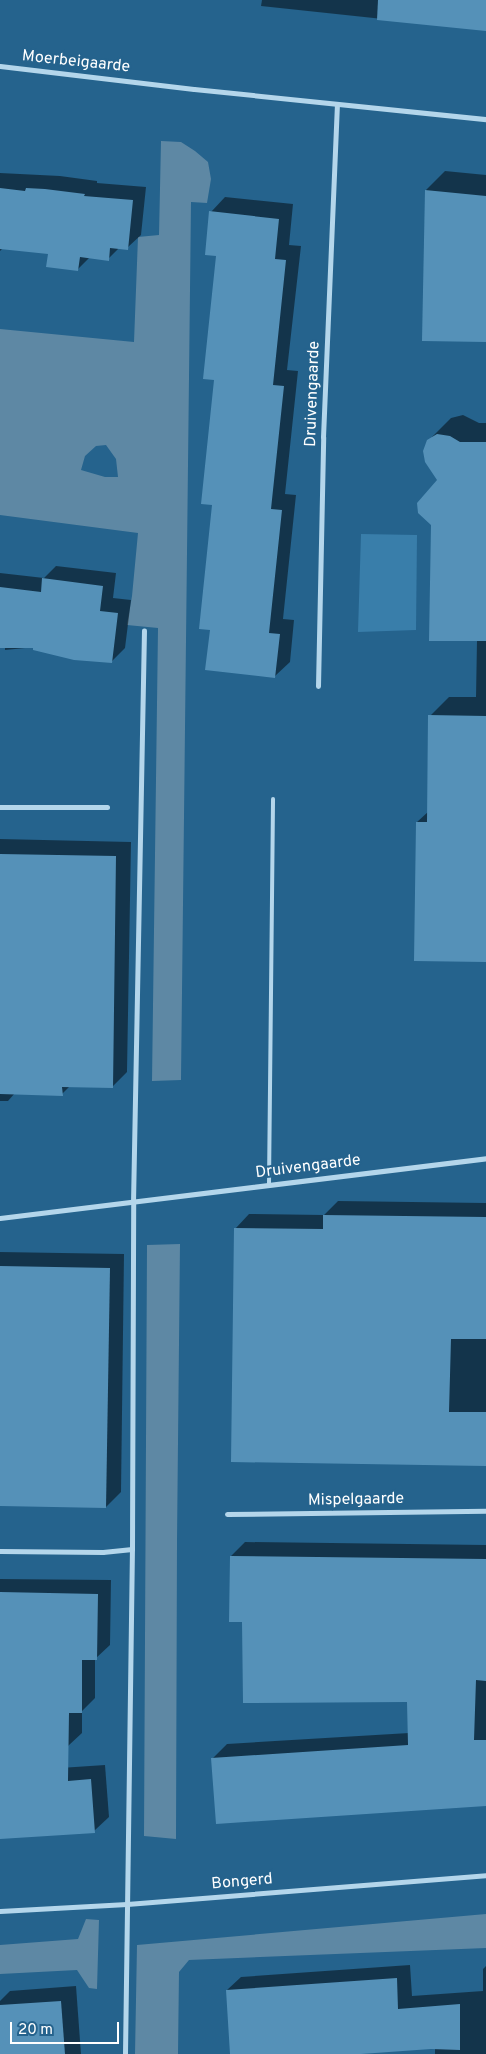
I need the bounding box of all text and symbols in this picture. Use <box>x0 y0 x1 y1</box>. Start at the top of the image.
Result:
street label: Moerbeigaarde <box>21 47 131 77</box>
street label: Druivengaarde <box>302 341 324 447</box>
street label: Druivengaarde <box>254 1151 362 1183</box>
street label: Mispelgaarde <box>308 1490 404 1510</box>
street label: Bongerd <box>211 1870 273 1894</box>
scale bar <box>12 2012 121 2044</box>
text: 20 m <box>18 2021 53 2040</box>

